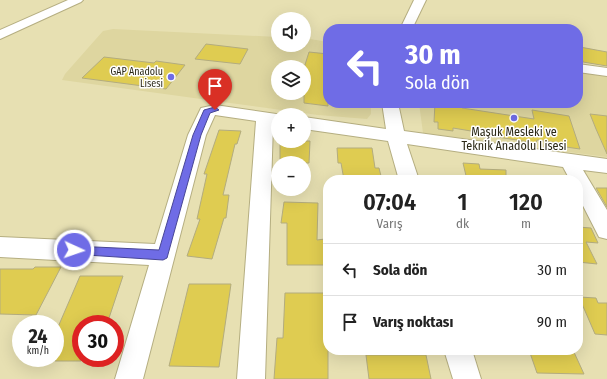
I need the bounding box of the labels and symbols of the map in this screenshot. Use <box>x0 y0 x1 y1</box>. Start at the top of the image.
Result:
place label: GAP Anadolu Lisesi <box>111 66 163 90</box>
pin <box>198 69 232 110</box>
marker: GAP Anadolu Lisesi <box>166 72 176 82</box>
marker: Maşuk Mesleki ve Teknik Anadolu Lisesi <box>509 113 519 123</box>
place label: Maşuk Mesleki ve Teknik Anadolu Lisesi <box>461 125 567 153</box>
position arrow <box>53 229 95 271</box>
speed limit sign: 30 <box>72 315 124 367</box>

